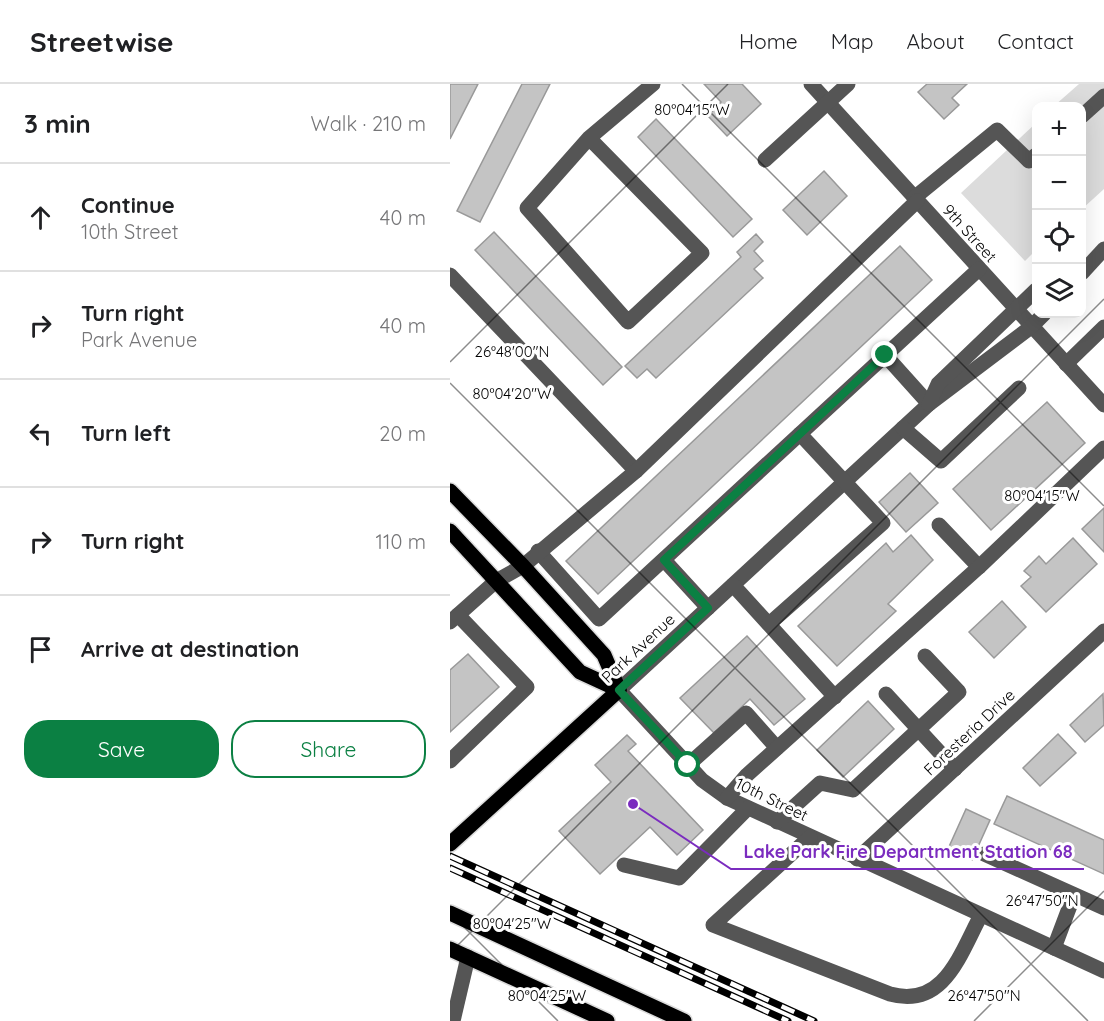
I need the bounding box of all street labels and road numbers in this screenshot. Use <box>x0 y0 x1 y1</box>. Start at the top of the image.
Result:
street label: 9th Street <box>939 200 1001 266</box>
street label: Park Avenue <box>597 609 679 687</box>
street label: Foresteria Drive <box>919 685 1019 779</box>
street label: 10th Street <box>733 773 811 825</box>

